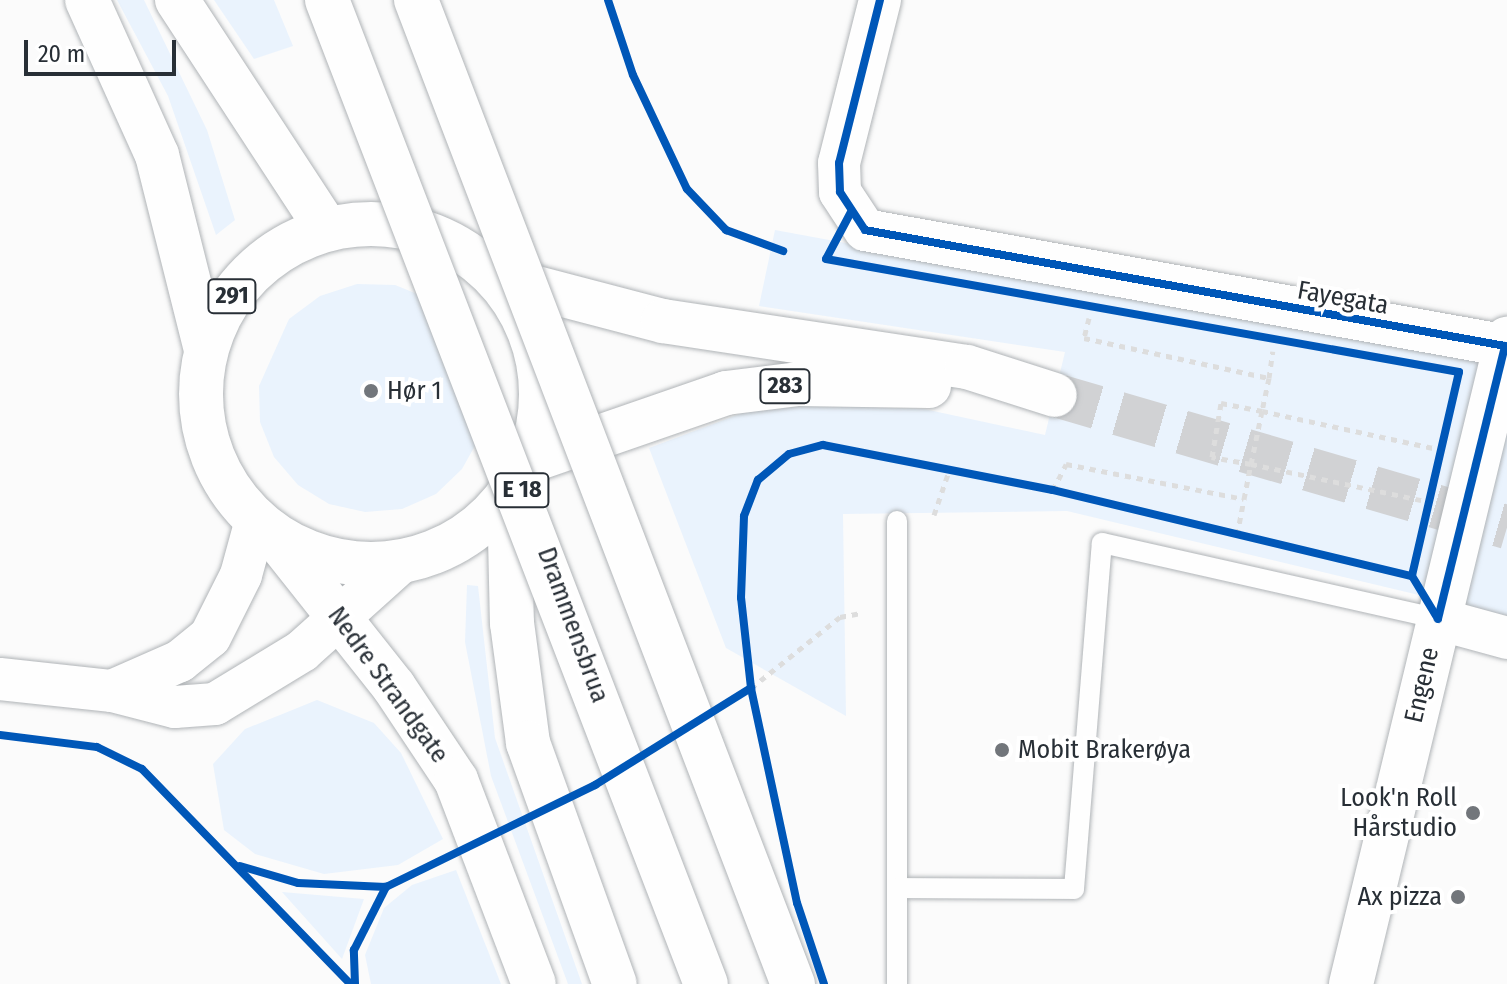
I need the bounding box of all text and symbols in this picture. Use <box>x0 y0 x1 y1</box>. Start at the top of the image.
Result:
scale bar <box>28 24 180 74</box>
text: 20 m <box>38 40 85 68</box>
street label: Fayegata <box>1295 275 1391 321</box>
road number: 291 <box>206 276 258 316</box>
road number: 283 <box>759 366 811 406</box>
place label: Hør 1 <box>387 375 442 407</box>
marker: Hør 1 <box>362 382 380 400</box>
road number: E 18 <box>494 470 550 510</box>
street label: Drammensbrua <box>530 543 616 707</box>
street label: Nedre Strandgate <box>321 601 455 769</box>
street label: Engene <box>1398 644 1446 726</box>
place label: Mobit Brakerøya <box>1018 734 1191 766</box>
marker: Mobit Brakerøya <box>993 741 1011 759</box>
place label: Look'n Roll Hårstudio <box>1340 782 1457 844</box>
marker: Look'n Roll Hårstudio <box>1464 804 1482 822</box>
place label: Ax pizza <box>1357 881 1442 913</box>
marker: Ax pizza <box>1449 888 1467 906</box>

